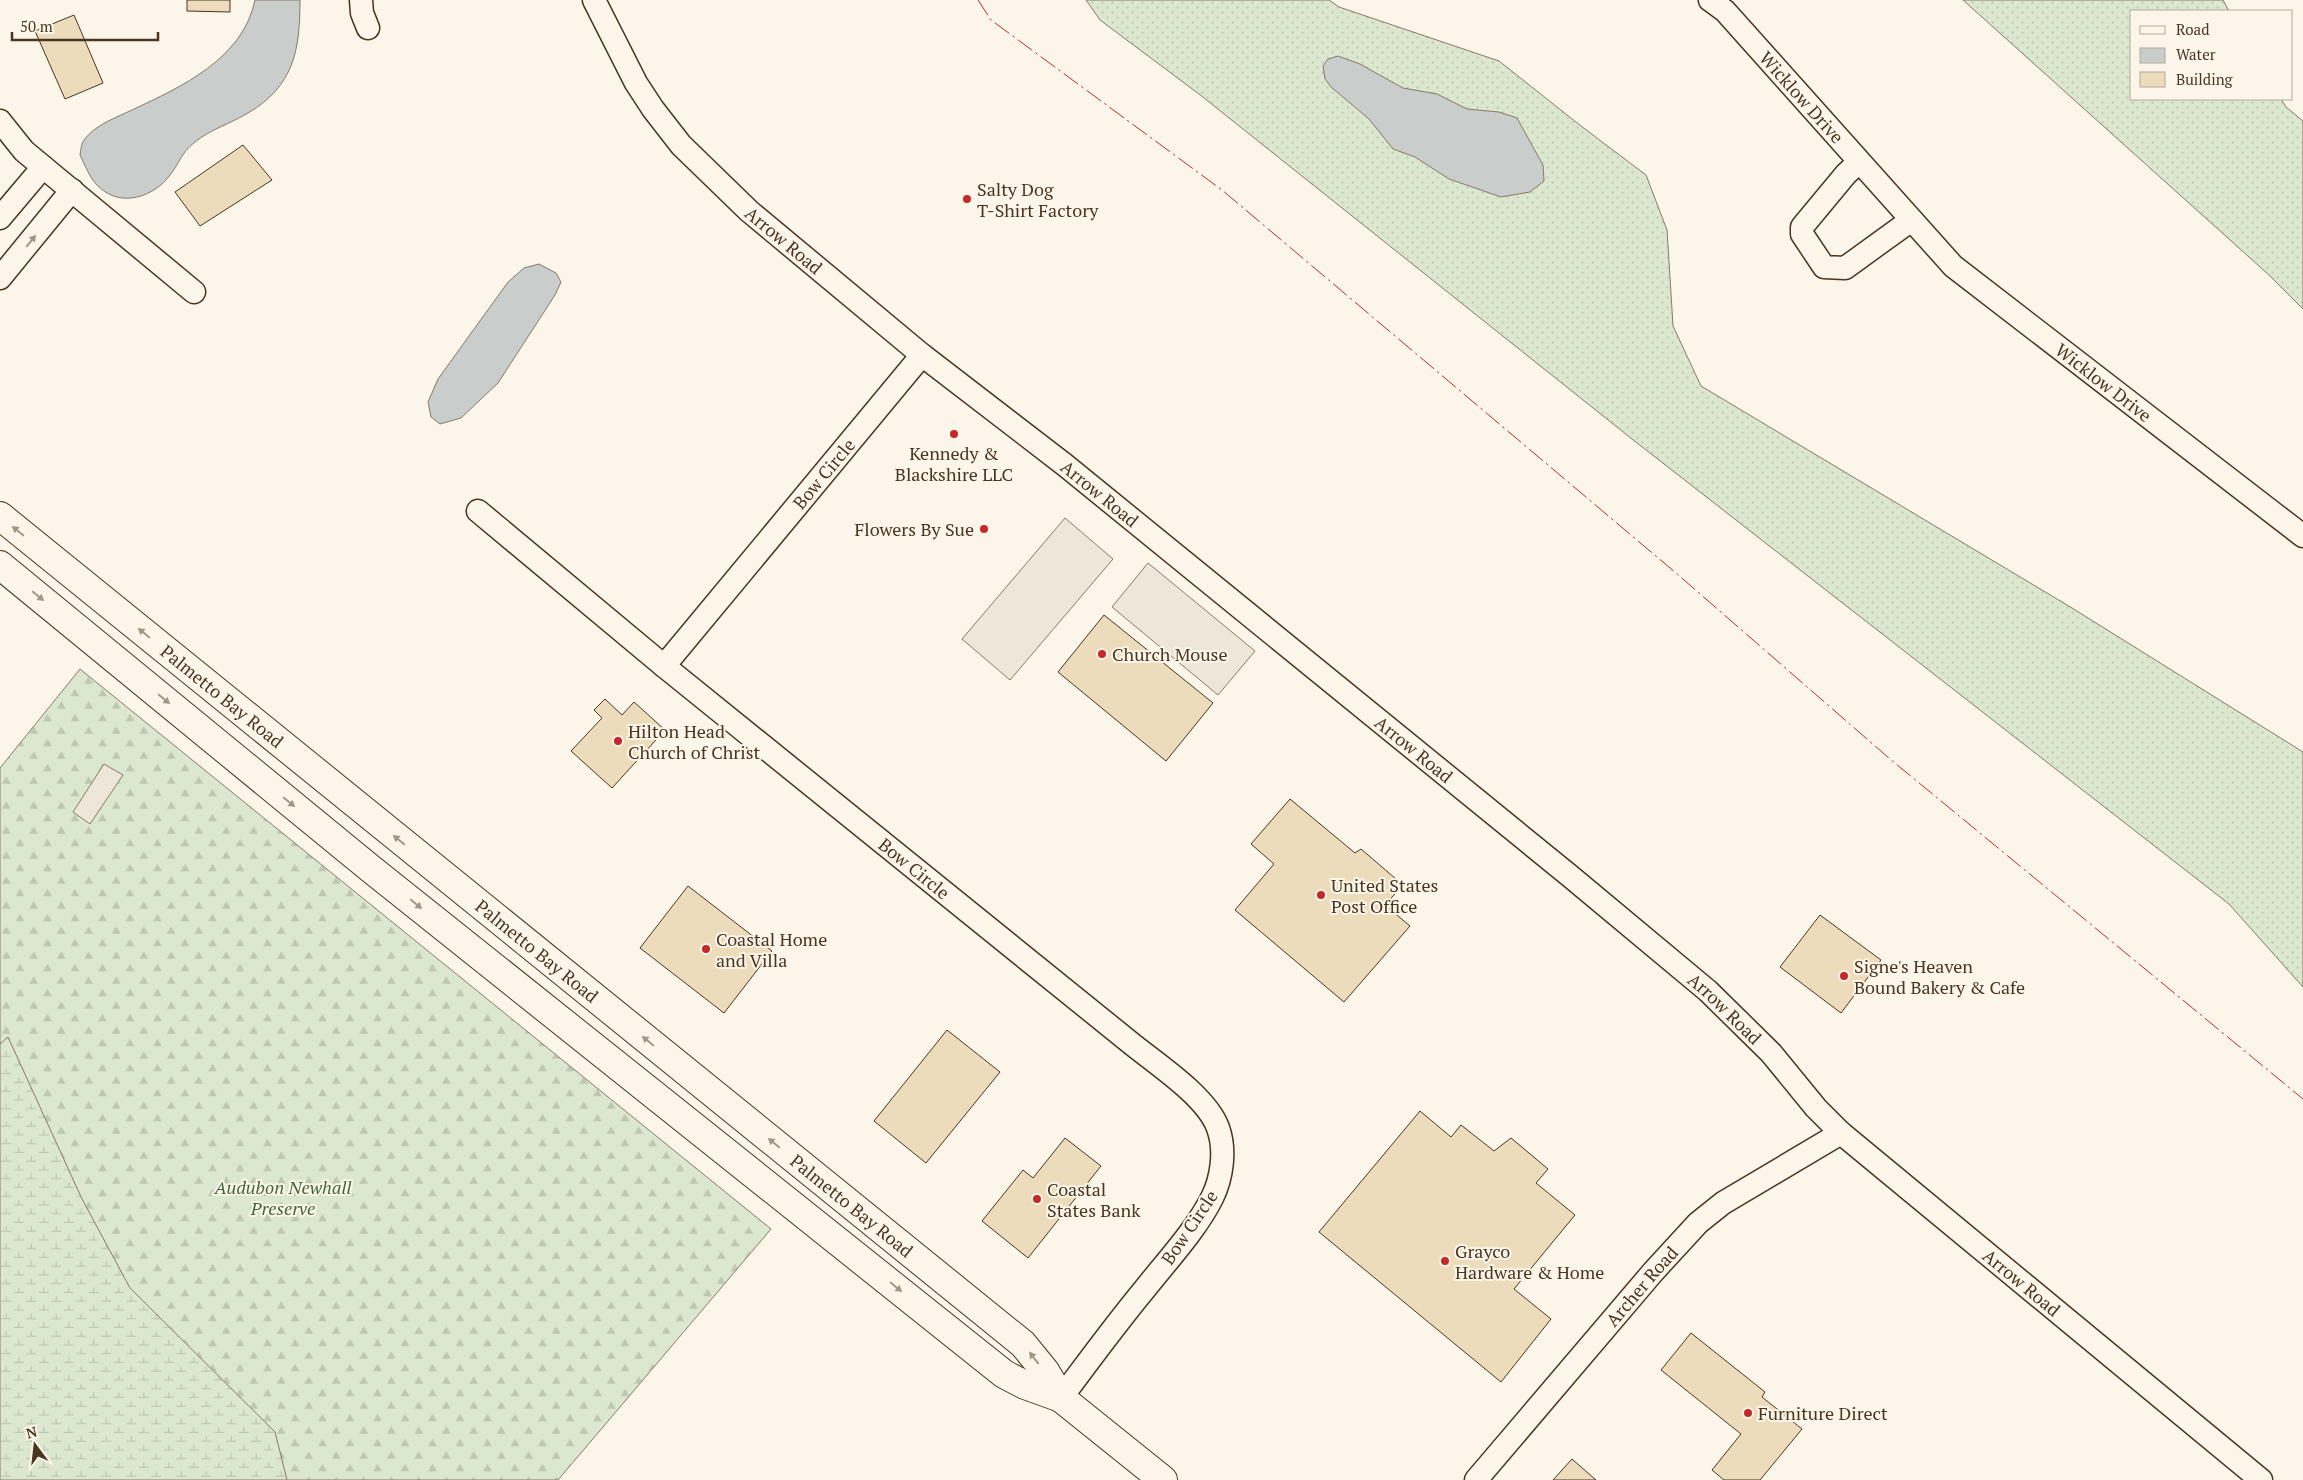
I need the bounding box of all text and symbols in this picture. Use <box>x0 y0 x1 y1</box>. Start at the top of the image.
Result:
scale bar <box>12 10 159 42</box>
legend <box>2130 10 2293 100</box>
text: 50 m <box>20 16 53 36</box>
text: Road <box>2176 19 2209 39</box>
text: Water <box>2176 44 2216 64</box>
street label: Wicklow Drive <box>1754 46 1849 148</box>
text: Building <box>2176 69 2234 89</box>
place label: Salty Dog T-Shirt Factory <box>977 177 1099 222</box>
marker: Salty Dog T-Shirt Factory <box>961 193 973 205</box>
street label: Arrow Road <box>740 201 828 279</box>
one-way arrow <box>25 234 36 247</box>
street label: Wicklow Drive <box>2051 337 2157 427</box>
marker: Kennedy & Blackshire LLC <box>948 428 960 440</box>
street label: Bow Circle <box>787 433 860 514</box>
place label: Kennedy & Blackshire LLC <box>895 441 1013 486</box>
street label: Arrow Road <box>1056 455 1144 532</box>
place label: Flowers By Sue <box>854 517 974 541</box>
marker: Flowers By Sue <box>978 523 990 535</box>
one-way arrow <box>12 525 25 536</box>
one-way arrow <box>31 591 44 602</box>
one-way arrow <box>138 628 151 639</box>
street label: Palmetto Bay Road <box>156 639 289 753</box>
place label: Church Mouse <box>1112 642 1227 666</box>
marker: Church Mouse <box>1096 648 1108 660</box>
one-way arrow <box>157 693 169 705</box>
street label: Arrow Road <box>1370 710 1458 788</box>
place label: Hilton Head Church of Christ <box>628 719 760 764</box>
marker: Hilton Head Church of Christ <box>612 735 624 747</box>
one-way arrow <box>283 796 296 807</box>
street label: Bow Circle <box>874 832 955 904</box>
one-way arrow <box>392 835 405 846</box>
place label: United States Post Office <box>1331 873 1438 918</box>
marker: United States Post Office <box>1315 889 1327 901</box>
street label: Palmetto Bay Road <box>471 894 603 1008</box>
one-way arrow <box>409 899 422 910</box>
place label: Coastal Home and Villa <box>716 927 827 972</box>
marker: Coastal Home and Villa <box>700 943 712 955</box>
place label: Signe's Heaven Bound Bakery & Cafe <box>1854 954 2025 999</box>
street label: Arrow Road <box>1683 967 1767 1049</box>
marker: Signe's Heaven Bound Bakery & Cafe <box>1838 970 1850 982</box>
one-way arrow <box>641 1036 654 1047</box>
one-way arrow <box>768 1138 781 1149</box>
street label: Palmetto Bay Road <box>786 1149 918 1262</box>
park label: Audubon Newhall Preserve <box>214 1175 351 1220</box>
place label: Coastal States Bank <box>1047 1177 1141 1222</box>
street label: Bow Circle <box>1155 1185 1223 1269</box>
marker: Coastal States Bank <box>1031 1193 1043 1205</box>
place label: Grayco Hardware & Home <box>1455 1239 1604 1284</box>
street label: Archer Road <box>1600 1241 1683 1331</box>
street label: Arrow Road <box>1978 1243 2065 1321</box>
marker: Grayco Hardware & Home <box>1439 1255 1451 1267</box>
one-way arrow <box>889 1282 902 1293</box>
one-way arrow <box>1029 1352 1040 1365</box>
place label: Furniture Direct <box>1758 1401 1888 1425</box>
marker: Furniture Direct <box>1742 1407 1754 1419</box>
north arrow <box>10 1420 60 1470</box>
text: N <box>24 1421 39 1443</box>

